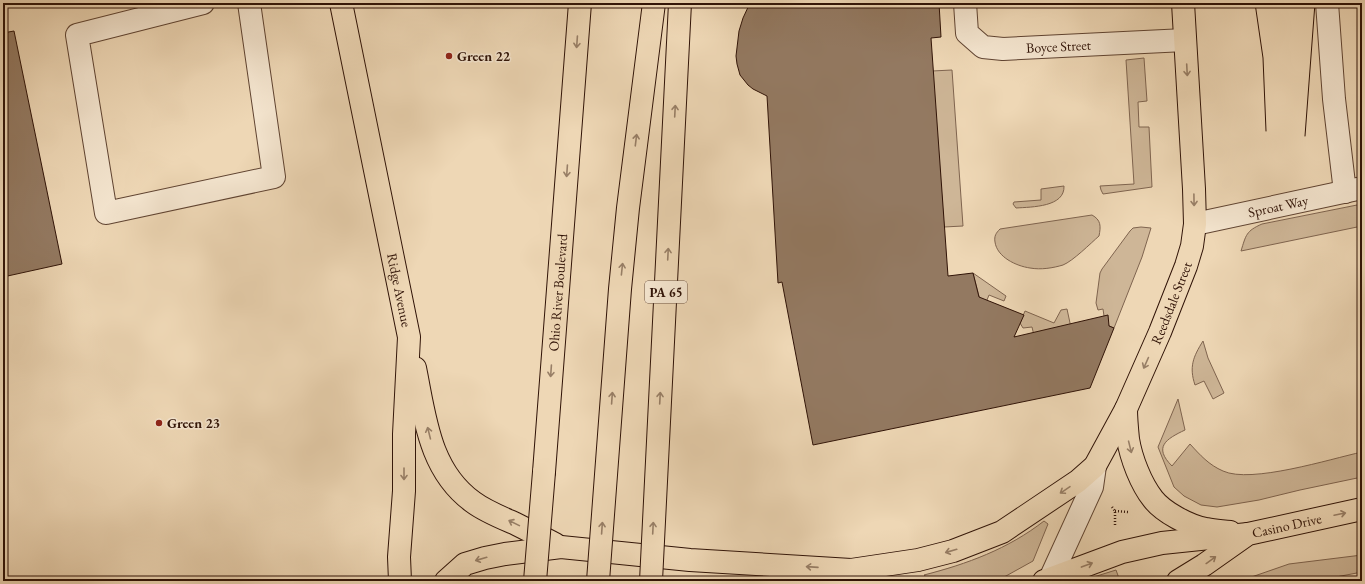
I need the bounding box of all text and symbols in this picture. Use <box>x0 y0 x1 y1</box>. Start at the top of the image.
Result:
one-way arrow <box>573 35 581 48</box>
street label: Boyce Street <box>1026 36 1092 57</box>
place label: Green 22 <box>457 47 511 65</box>
marker: Green 22 <box>444 51 454 61</box>
one-way arrow <box>1183 63 1191 76</box>
one-way arrow <box>672 105 679 118</box>
one-way arrow <box>632 134 640 147</box>
one-way arrow <box>563 165 570 178</box>
street label: Sproat Way <box>1246 191 1311 221</box>
one-way arrow <box>1190 193 1198 206</box>
street label: Ohio River Boulevard <box>544 232 571 352</box>
one-way arrow <box>664 248 671 261</box>
street label: Ridge Avenue <box>383 251 416 329</box>
street label: Reedsdale Street <box>1147 259 1196 347</box>
one-way arrow <box>618 263 625 276</box>
road number: PA 65 <box>645 281 687 303</box>
one-way arrow <box>1142 356 1149 368</box>
one-way arrow <box>548 364 555 377</box>
one-way arrow <box>608 392 615 405</box>
one-way arrow <box>657 392 664 405</box>
place label: Green 23 <box>167 414 220 432</box>
marker: Green 23 <box>154 418 164 428</box>
one-way arrow <box>425 426 432 439</box>
one-way arrow <box>1127 441 1135 454</box>
one-way arrow <box>400 467 408 480</box>
one-way arrow <box>1060 486 1071 494</box>
street label: Casino Drive <box>1250 509 1324 542</box>
one-way arrow <box>1334 509 1347 517</box>
one-way arrow <box>508 519 520 526</box>
one-way arrow <box>599 522 606 535</box>
one-way arrow <box>650 522 657 535</box>
one-way arrow <box>945 548 958 555</box>
one-way arrow <box>475 556 488 563</box>
one-way arrow <box>1205 556 1216 564</box>
one-way arrow <box>1081 560 1093 568</box>
one-way arrow <box>806 564 819 571</box>

